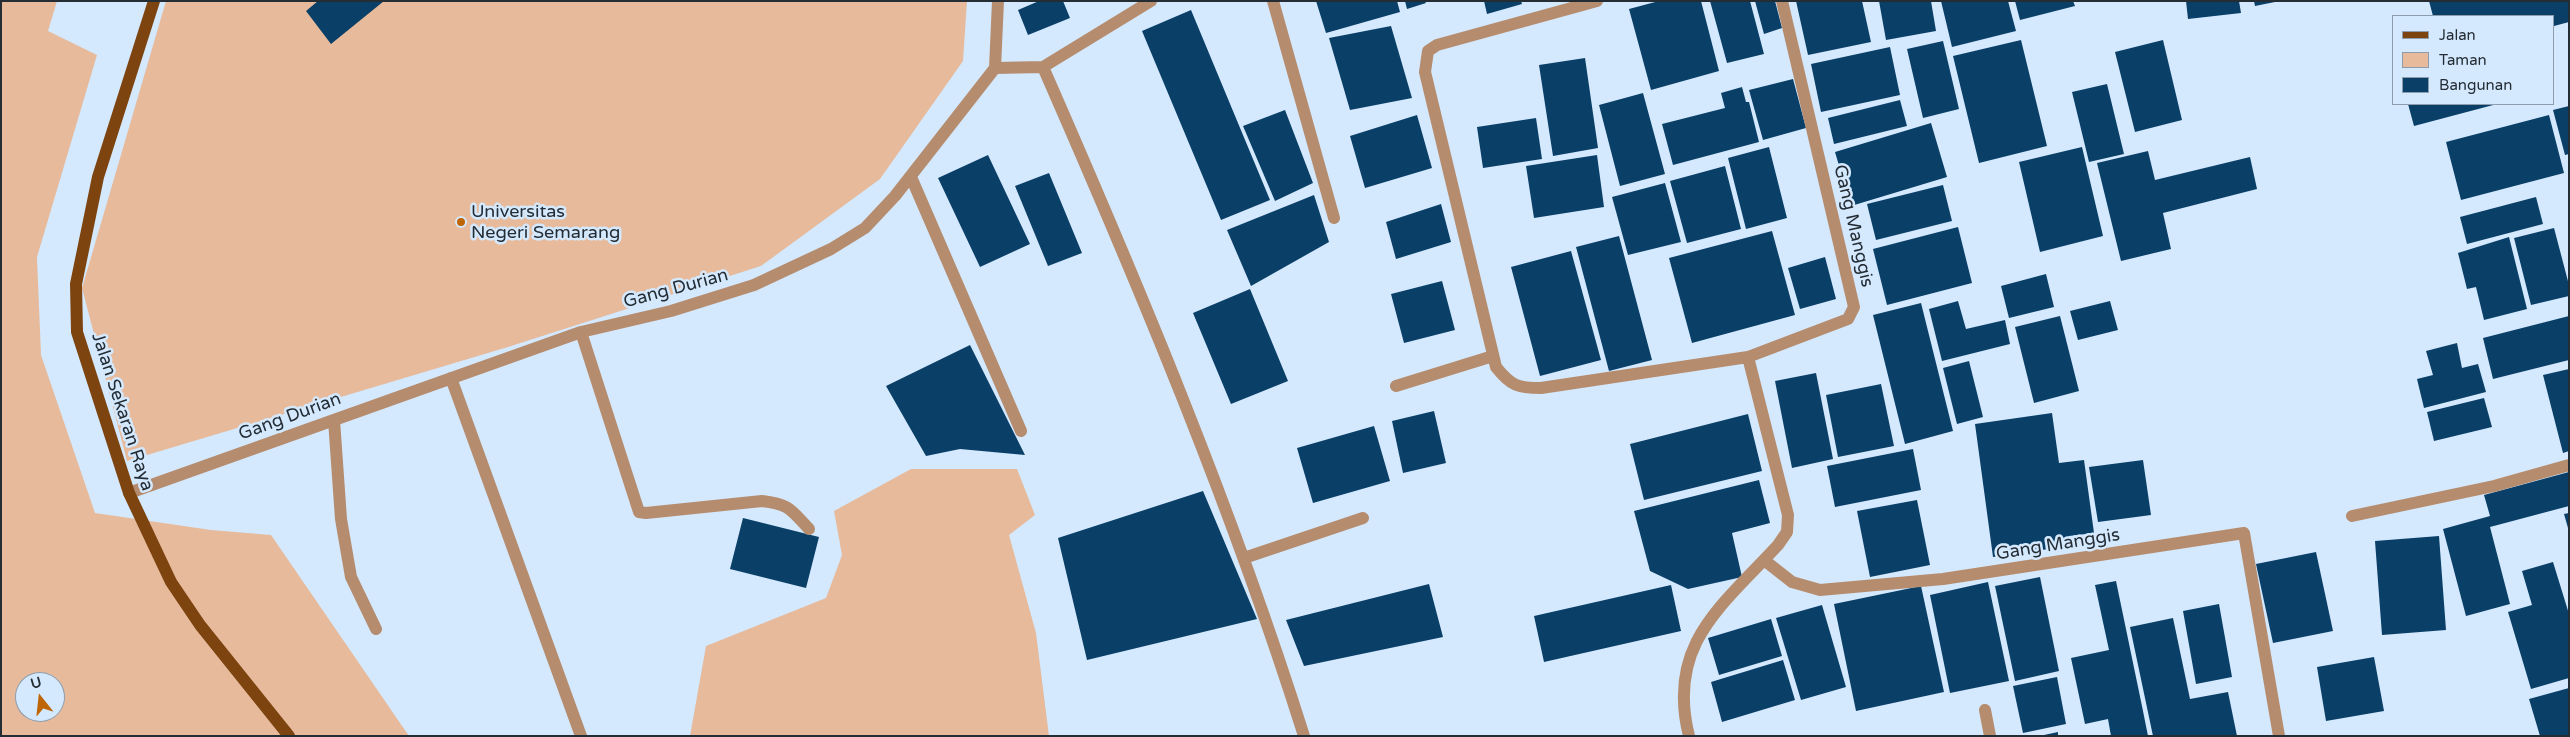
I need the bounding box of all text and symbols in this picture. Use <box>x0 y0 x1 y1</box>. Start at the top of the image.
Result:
legend <box>2392 15 2555 105</box>
text: Jalan <box>2439 26 2476 44</box>
text: Taman <box>2439 51 2487 69</box>
text: Bangunan <box>2439 76 2512 94</box>
street label: Gang Manggis <box>1828 163 1878 289</box>
place label: Universitas Negeri Semarang <box>471 201 620 243</box>
marker: Universitas Negeri Semarang <box>455 216 467 228</box>
street label: Gang Durian <box>621 265 731 313</box>
street label: Jalan Sekaran Raya <box>86 330 158 494</box>
street label: Gang Durian <box>236 388 344 446</box>
street label: Gang Manggis <box>1995 525 2121 565</box>
north arrow <box>15 672 65 722</box>
text: U <box>29 673 43 693</box>

